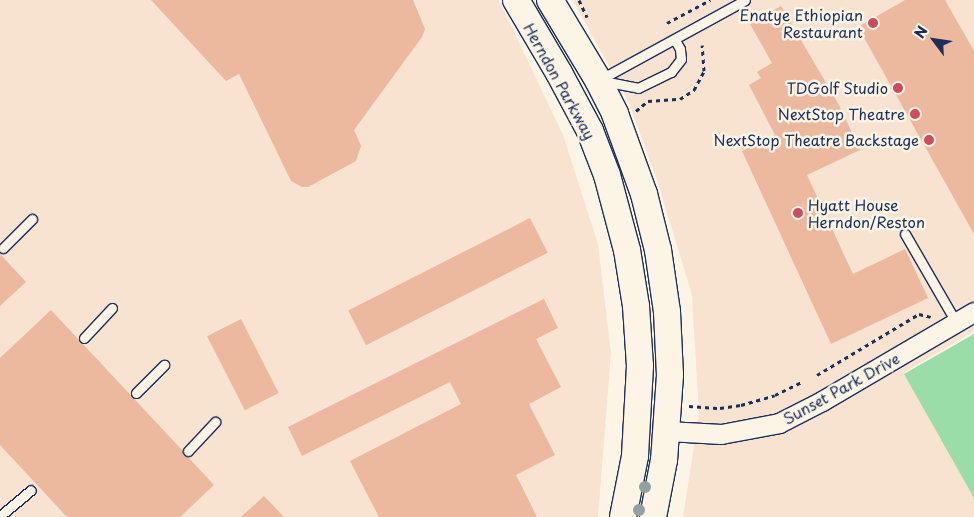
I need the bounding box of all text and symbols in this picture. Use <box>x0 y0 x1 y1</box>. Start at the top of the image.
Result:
place label: Enatye Ethiopian Restaurant <box>740 5 863 40</box>
north arrow <box>909 15 959 65</box>
marker: Enatye Ethiopian Restaurant <box>867 17 879 29</box>
street label: Herndon Parkway <box>520 19 600 143</box>
text: N <box>909 22 933 42</box>
place label: TDGolf Studio <box>786 79 888 97</box>
marker: TDGolf Studio <box>892 82 904 94</box>
place label: NextStop Theatre <box>777 105 905 123</box>
marker: NextStop Theatre <box>909 108 921 120</box>
place label: NextStop Theatre Backstage <box>712 131 919 149</box>
marker: NextStop Theatre Backstage <box>923 134 935 146</box>
place label: Hyatt House Herndon/Reston <box>808 195 925 230</box>
marker: Hyatt House Herndon/Reston <box>792 207 804 219</box>
street label: Sunset Park Drive <box>780 348 902 428</box>

